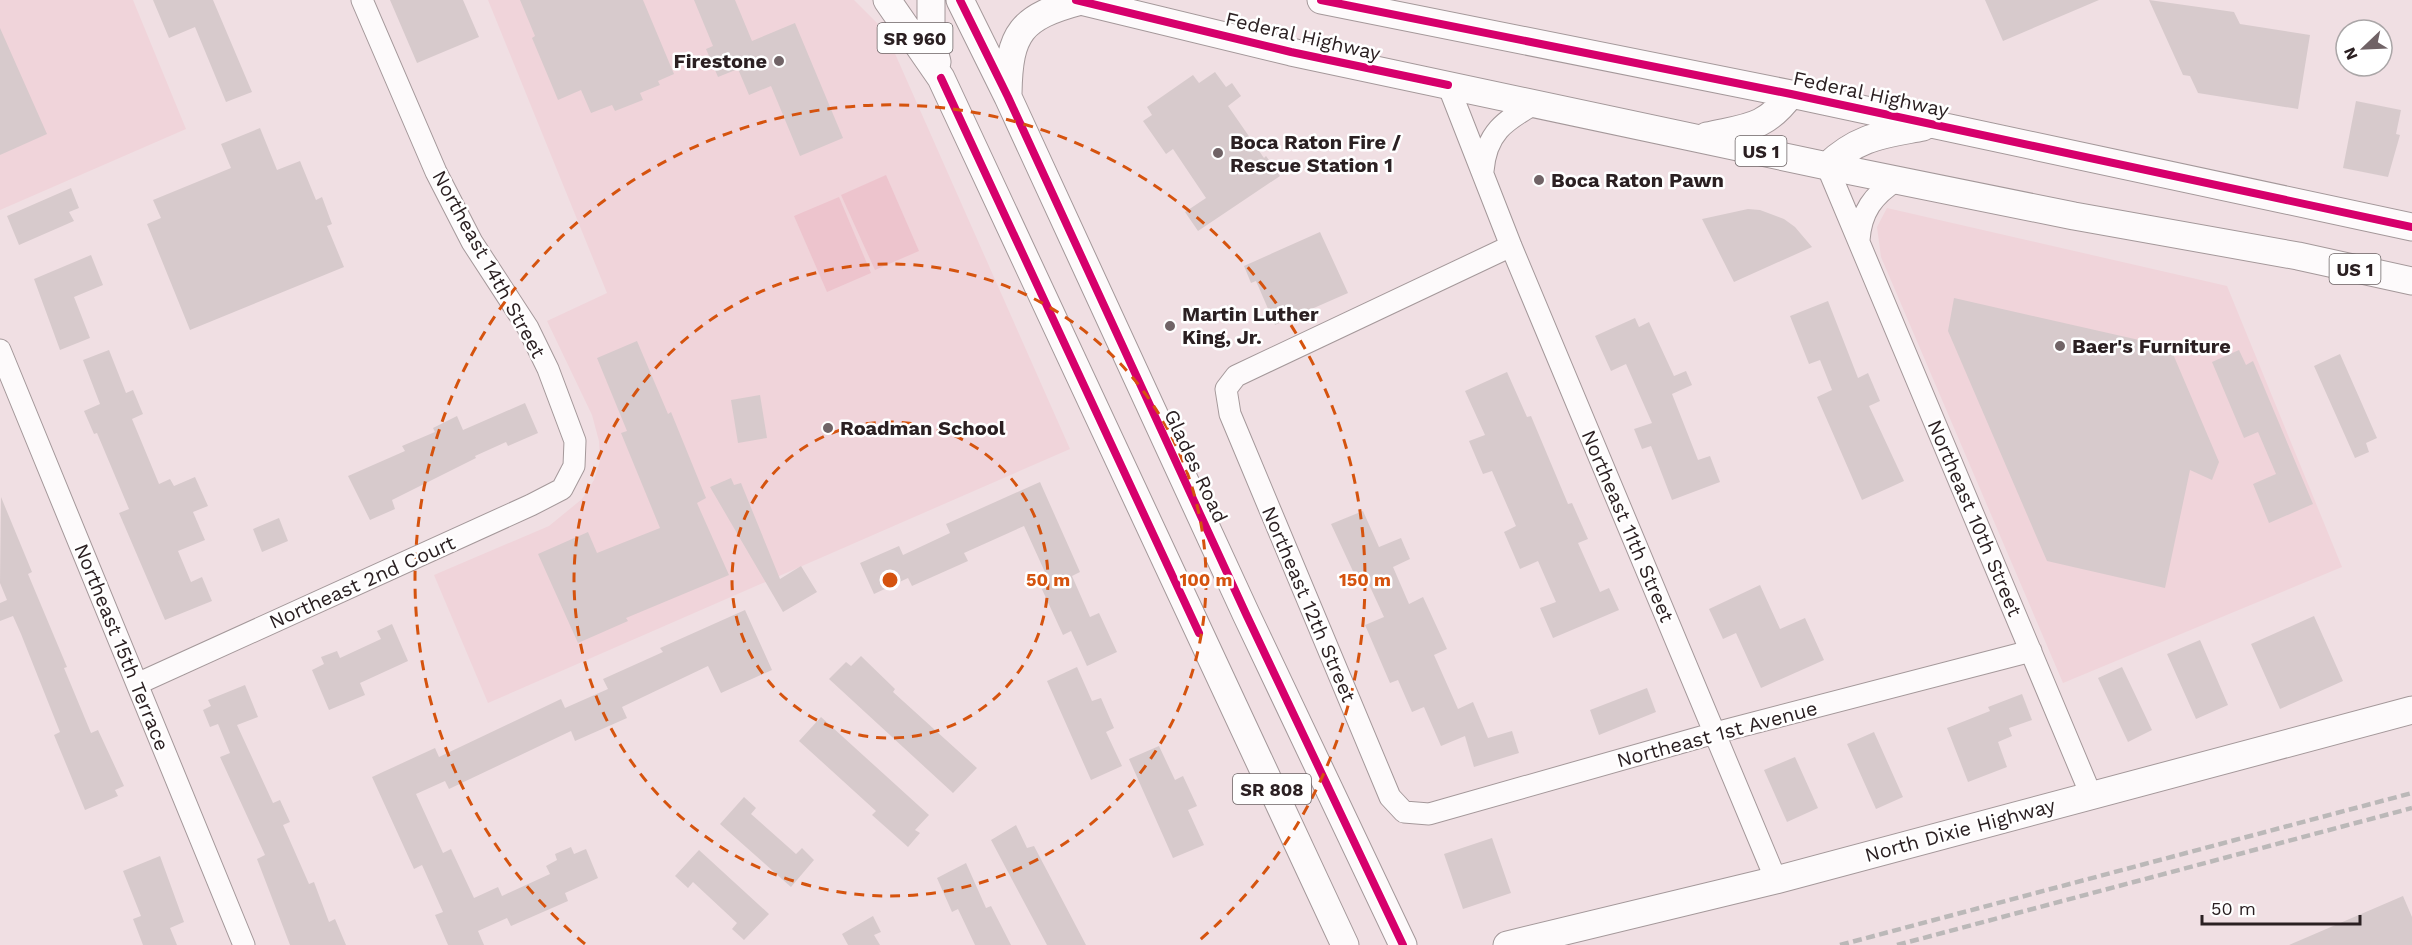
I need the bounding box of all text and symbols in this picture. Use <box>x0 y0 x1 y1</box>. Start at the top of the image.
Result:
street label: Federal Highway <box>1223 6 1384 66</box>
north arrow <box>2334 18 2394 78</box>
road number: SR 960 <box>878 23 952 53</box>
text: N <box>2340 44 2362 63</box>
place label: Firestone <box>674 49 767 73</box>
marker: Firestone <box>772 54 786 68</box>
street label: Federal Highway <box>1791 66 1952 122</box>
place label: Boca Raton Fire / Rescue Station 1 <box>1230 130 1402 177</box>
road number: US 1 <box>1736 136 1786 166</box>
marker: Boca Raton Fire / Rescue Station 1 <box>1211 146 1225 160</box>
street label: Northeast 14th Street <box>427 166 551 363</box>
place label: Boca Raton Pawn <box>1551 168 1724 192</box>
marker: Boca Raton Pawn <box>1532 173 1546 187</box>
road number: US 1 <box>2330 254 2380 284</box>
place label: Martin Luther King, Jr. <box>1182 302 1319 349</box>
marker: Martin Luther King, Jr. <box>1163 319 1177 333</box>
place label: Baer's Furniture <box>2072 334 2231 358</box>
marker: Baer's Furniture <box>2053 339 2067 353</box>
street label: Glades Road <box>1159 406 1233 526</box>
place label: Roadman School <box>840 416 1006 440</box>
street label: Northeast 10th Street <box>1923 416 2028 620</box>
marker: Roadman School <box>821 421 835 435</box>
street label: Northeast 11th Street <box>1577 426 1680 626</box>
street label: Northeast 12th Street <box>1257 503 1361 706</box>
street label: Northeast 2nd Court <box>265 530 459 634</box>
street label: Northeast 15th Terrace <box>69 540 175 754</box>
text: 50 m <box>1026 569 1070 590</box>
text: 100 m <box>1179 569 1233 590</box>
text: 150 m <box>1339 569 1391 590</box>
centre of rings <box>880 570 900 590</box>
street label: Northeast 1st Avenue <box>1614 696 1820 772</box>
road number: SR 808 <box>1233 774 1311 804</box>
street label: North Dixie Highway <box>1862 793 2058 867</box>
scale bar <box>2202 888 2360 926</box>
text: 50 m <box>2211 898 2256 919</box>

